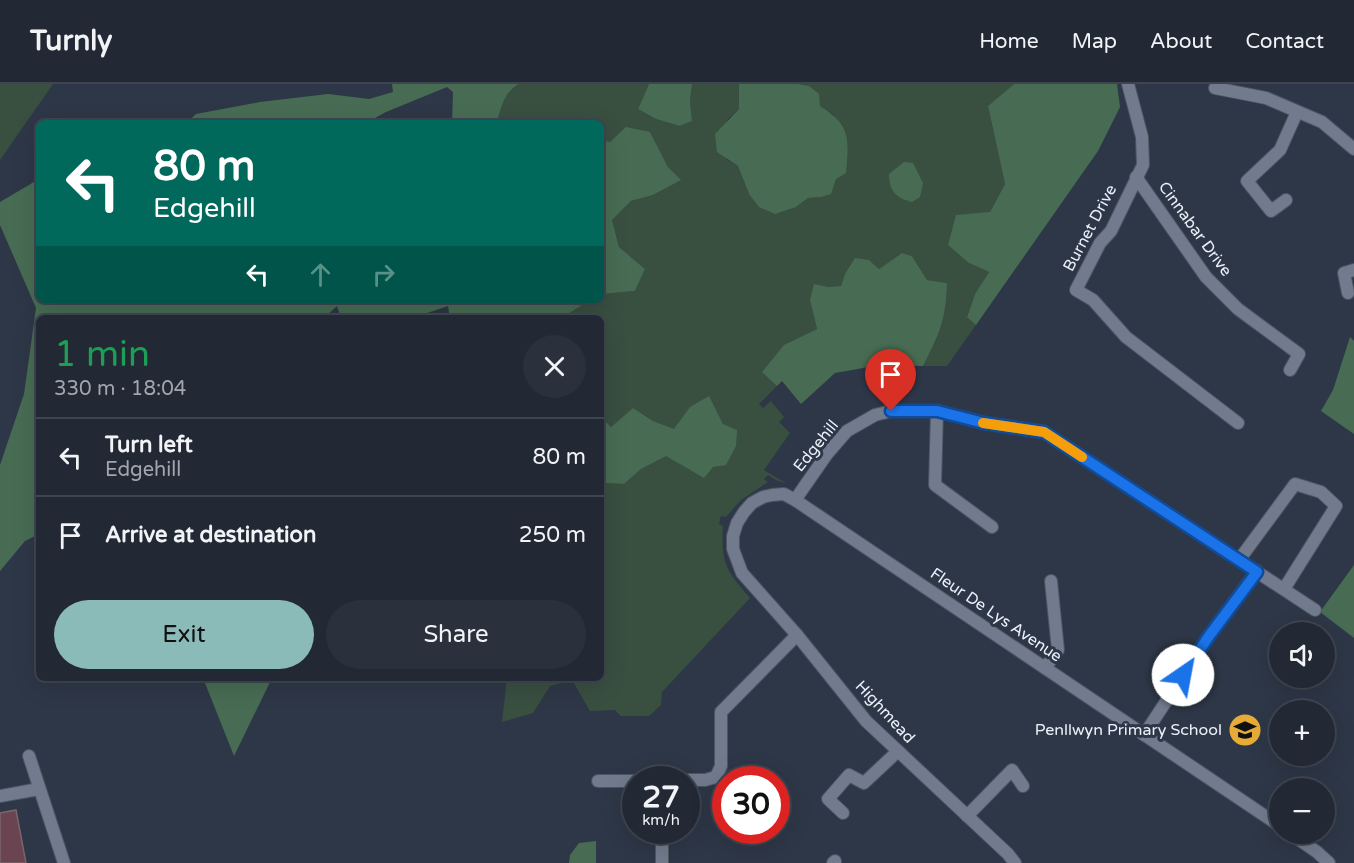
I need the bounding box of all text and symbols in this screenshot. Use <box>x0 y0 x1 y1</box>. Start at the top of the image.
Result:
text: Turnly <box>30 24 112 58</box>
text: Home <box>979 29 1039 54</box>
text: Map <box>1072 29 1117 54</box>
text: About <box>1150 29 1212 54</box>
text: Contact <box>1245 29 1324 54</box>
text: 80 m <box>153 141 255 192</box>
icon: left <box>54 144 132 222</box>
street label: Cinnabar Drive <box>1154 178 1236 280</box>
street label: Burnet Drive <box>1059 181 1121 275</box>
text: Edgehill <box>153 192 256 225</box>
icon: left <box>241 258 274 291</box>
icon: ahead <box>304 258 337 291</box>
icon: right <box>367 258 400 291</box>
text: 1 min <box>54 333 150 376</box>
button: close <box>523 335 586 398</box>
pin <box>865 349 916 411</box>
icon: arrive <box>874 358 907 391</box>
text: 330 m · 18:04 <box>54 377 186 401</box>
street label: Edgehill <box>789 416 843 476</box>
text: Turn left <box>105 432 193 458</box>
icon: left <box>54 441 87 474</box>
text: 80 m <box>532 444 586 470</box>
text: Edgehill <box>105 458 181 482</box>
icon: arrive <box>54 519 87 552</box>
text: Arrive at destination <box>105 522 316 548</box>
text: 250 m <box>519 522 586 548</box>
street label: Fleur De Lys Avenue <box>926 564 1066 666</box>
button: Exit <box>54 600 314 669</box>
button: Share <box>326 600 586 669</box>
map controls <box>1269 622 1335 844</box>
button: sound <box>1269 622 1335 688</box>
position arrow <box>1151 643 1215 707</box>
street label: Highmead <box>851 676 919 748</box>
button: + <box>1269 700 1335 766</box>
school or university icon: Penllwyn Primary School <box>1227 712 1263 748</box>
place label: Penllwyn Primary School <box>1035 720 1222 740</box>
speed limit sign: 30 <box>712 766 790 844</box>
button: − <box>1269 778 1335 844</box>
text: 27 <box>642 779 680 816</box>
text: km/h <box>642 811 680 829</box>

